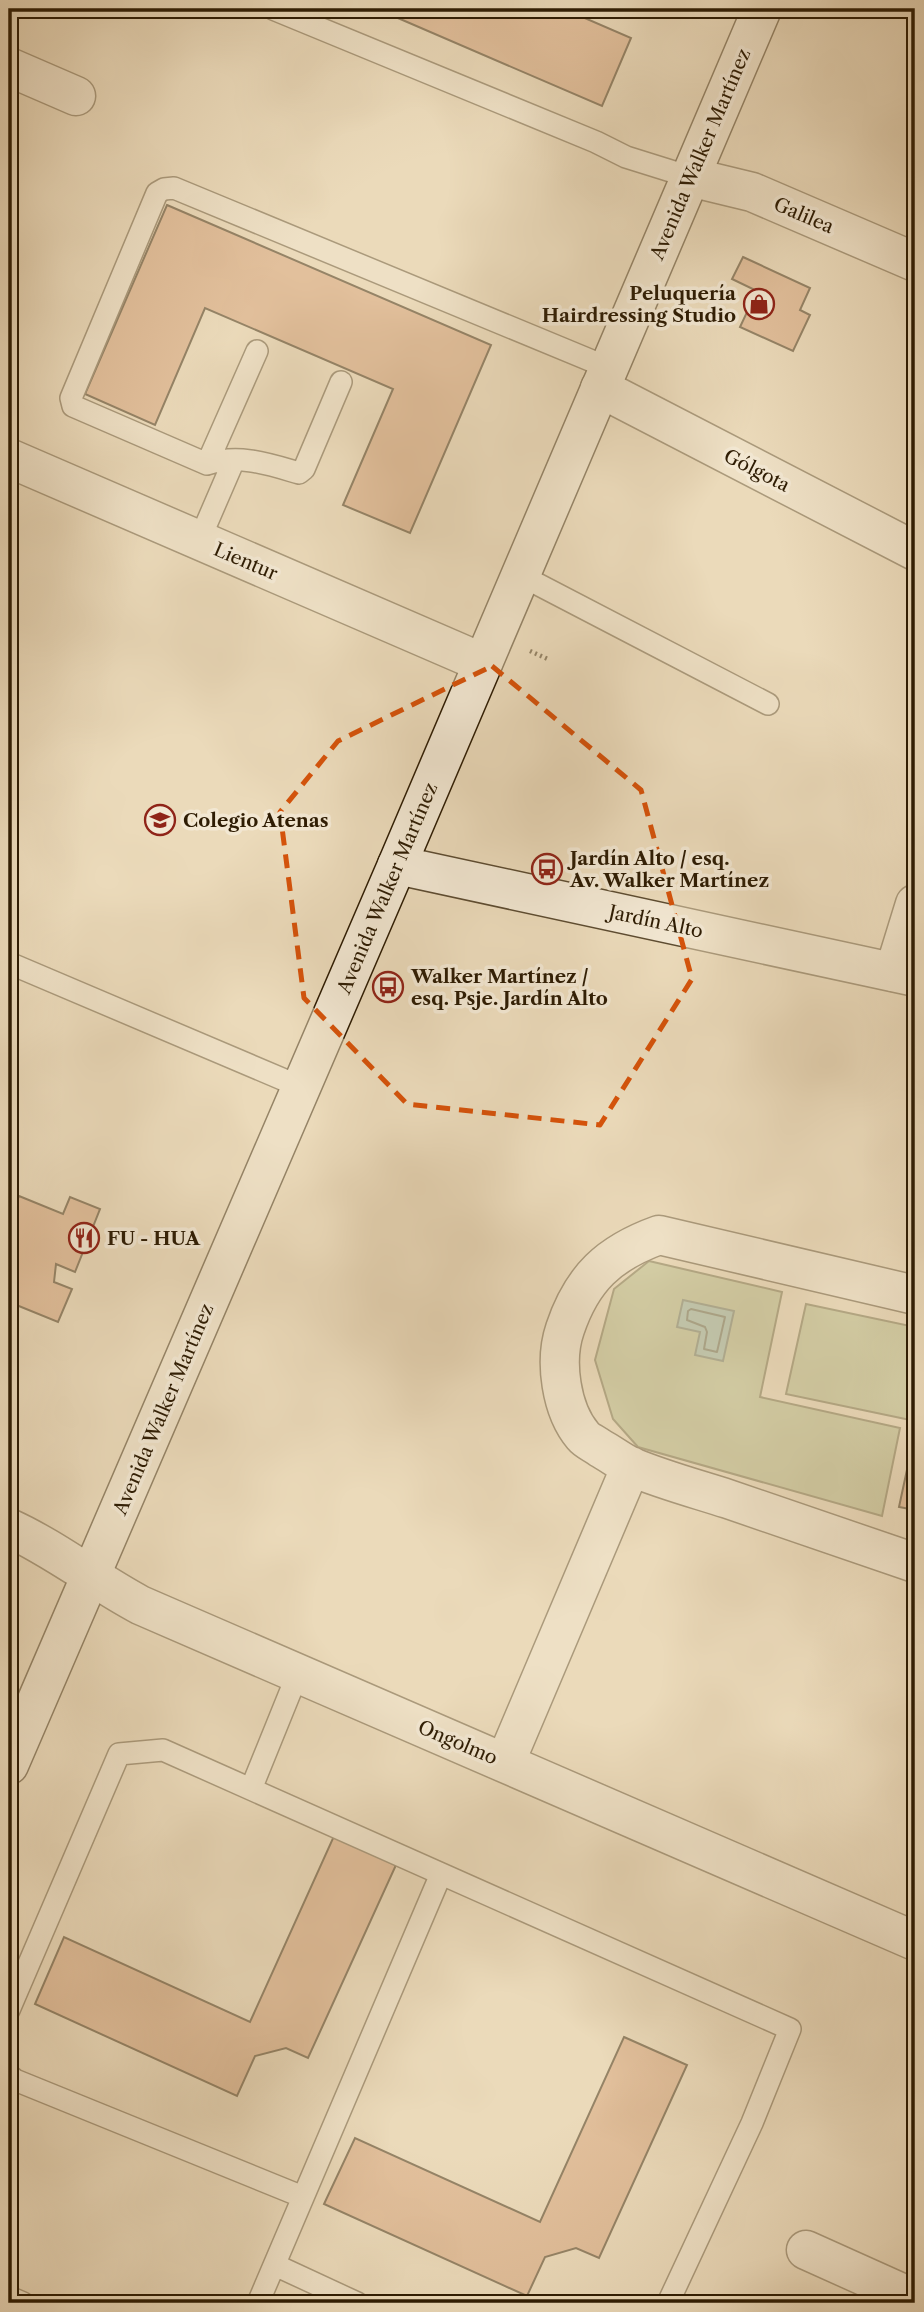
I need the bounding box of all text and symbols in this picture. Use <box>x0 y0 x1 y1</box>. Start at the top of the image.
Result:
street label: Avenida Walker Martínez <box>645 45 755 264</box>
street label: Galilea <box>770 193 837 238</box>
place label: Peluquería Hairdressing Studio <box>542 282 737 327</box>
shop icon: Peluquería Hairdressing Studio <box>742 287 776 321</box>
street label: Gólgota <box>720 444 794 497</box>
street label: Lientur <box>210 538 281 585</box>
street label: Avenida Walker Martínez <box>332 779 442 998</box>
school or university icon: Colegio Atenas <box>143 803 177 837</box>
place label: Colegio Atenas <box>183 809 329 832</box>
place label: Jardín Alto / esq. Av. Walker Martínez <box>567 847 769 892</box>
bus stop icon: Jardín Alto / esq. Av. Walker Martínez <box>530 852 564 886</box>
street label: Jardín Alto <box>604 900 705 943</box>
place label: Walker Martínez / esq. Psje. Jardín Alto <box>410 965 608 1010</box>
bus stop icon: Walker Martínez / esq. Psje. Jardín Alto <box>371 970 405 1004</box>
restaurant icon: FU - HUA <box>67 1221 101 1255</box>
place label: FU - HUA <box>107 1227 201 1250</box>
street label: Avenida Walker Martínez <box>108 1300 218 1519</box>
street label: Ongolmo <box>415 1715 501 1770</box>

